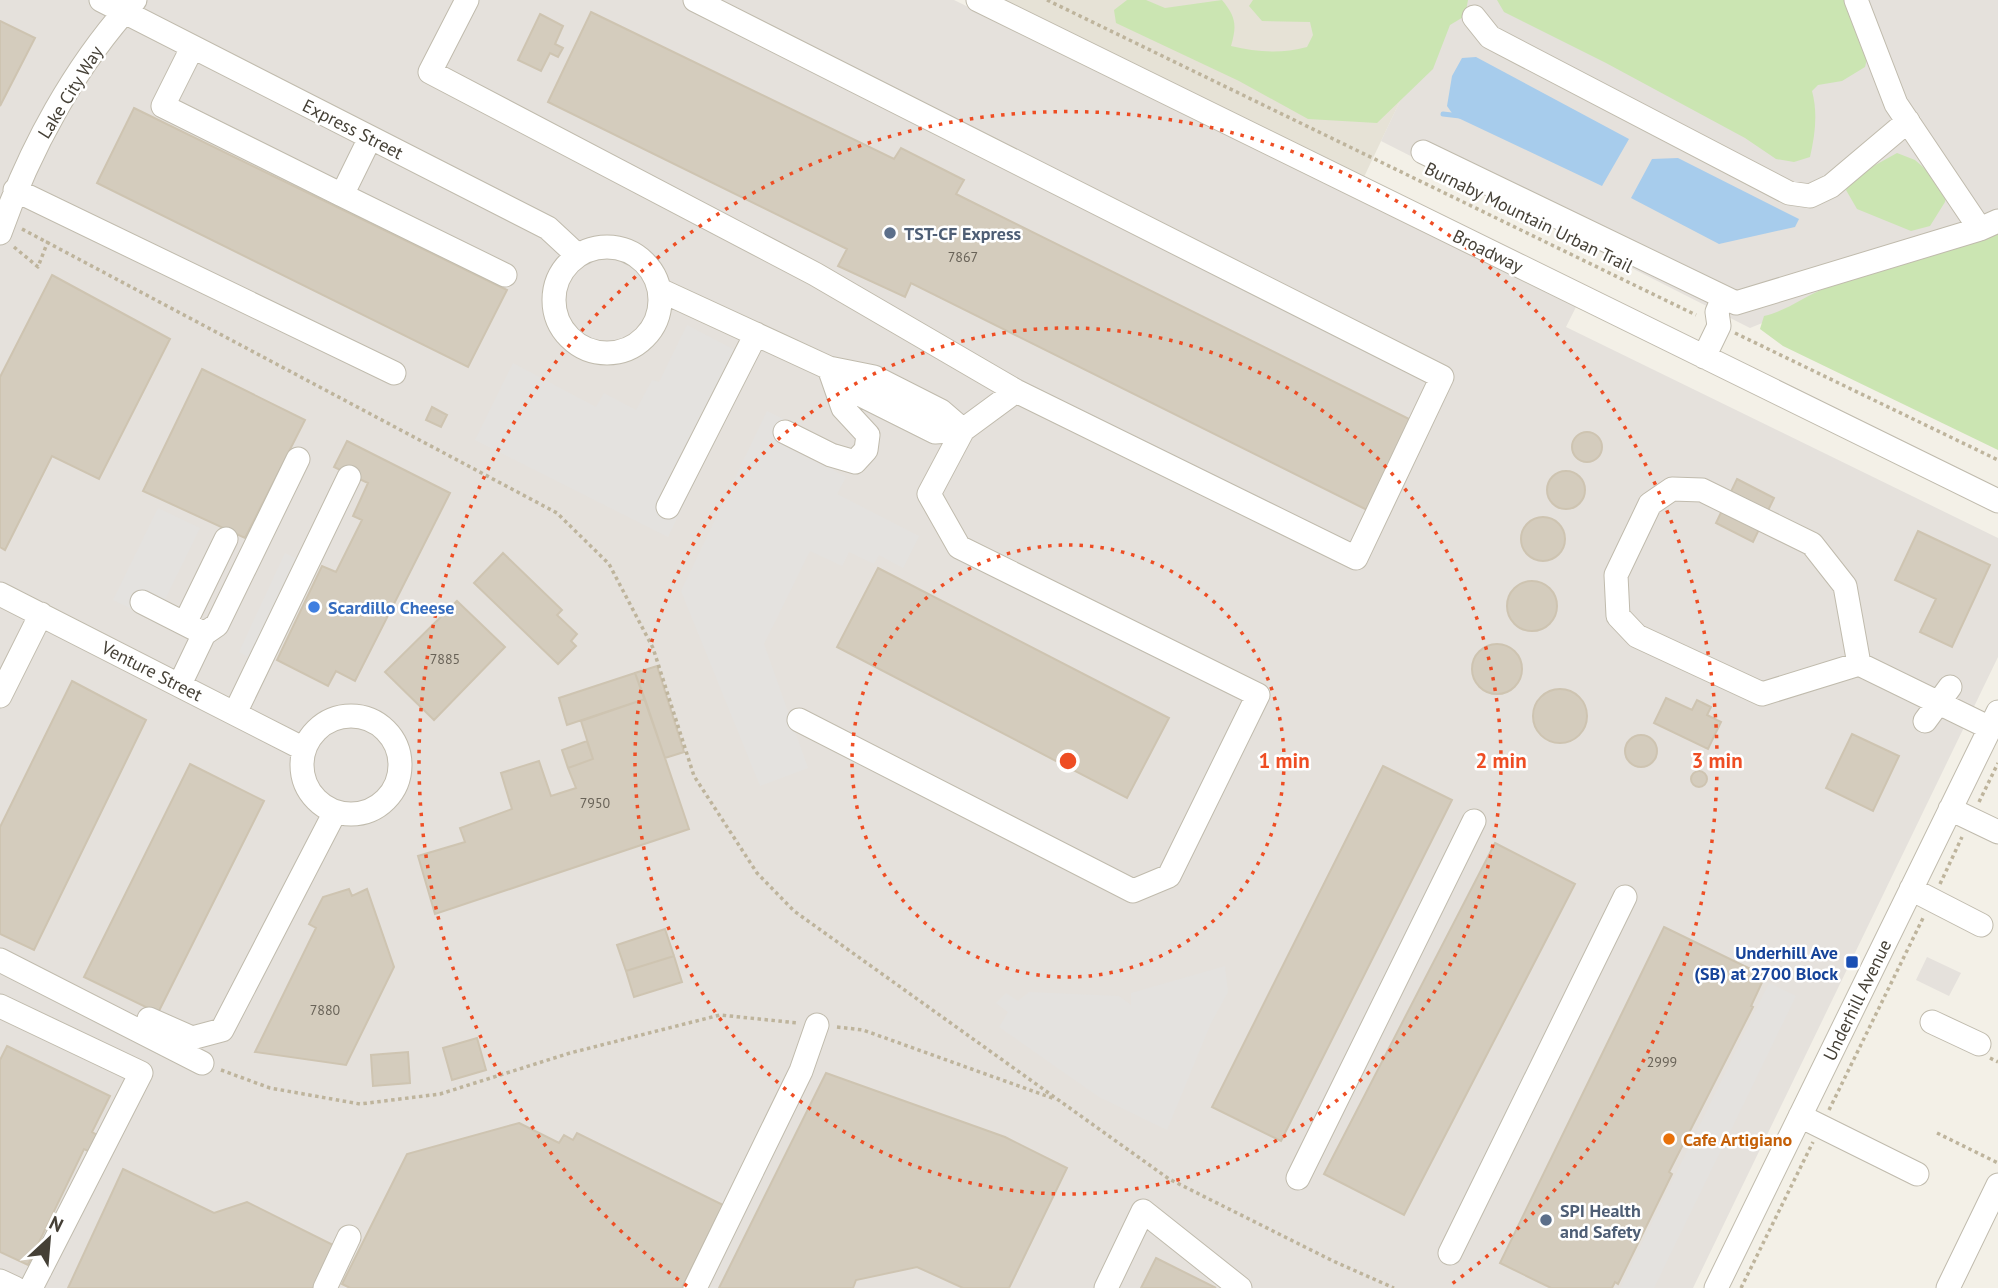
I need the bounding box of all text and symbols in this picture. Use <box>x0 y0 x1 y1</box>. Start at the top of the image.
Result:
street label: Lake City Way <box>32 41 108 143</box>
street label: Express Street <box>299 94 407 164</box>
street label: Burnaby Mountain Urban Trail <box>1421 156 1638 278</box>
place label: TST-CF Express <box>904 222 1022 245</box>
street label: Broadway <box>1449 224 1527 278</box>
marker: TST-CF Express <box>882 225 898 241</box>
house number: 7867 <box>948 248 978 266</box>
place label: Scardillo Cheese <box>328 596 455 619</box>
marker: Scardillo Cheese <box>306 599 322 615</box>
street label: Venture Street <box>97 635 206 706</box>
house number: 7885 <box>430 650 460 668</box>
text: 1 min <box>1258 747 1310 774</box>
text: 2 min <box>1475 747 1527 774</box>
text: 3 min <box>1691 747 1743 774</box>
centre of rings <box>1056 749 1080 773</box>
house number: 7950 <box>580 794 611 812</box>
street label: Underhill Avenue <box>1818 936 1896 1064</box>
place label: Underhill Ave (SB) at 2700 Block <box>1694 941 1838 985</box>
marker: Underhill Ave (SB) at 2700 Block <box>1844 954 1860 970</box>
house number: 7880 <box>310 1001 341 1019</box>
house number: 2999 <box>1647 1053 1677 1071</box>
place label: Cafe Artigiano <box>1683 1128 1793 1151</box>
marker: Cafe Artigiano <box>1661 1131 1677 1147</box>
place label: SPI Health and Safety <box>1560 1199 1641 1243</box>
north arrow <box>14 1204 84 1274</box>
text: N <box>46 1210 67 1237</box>
marker: SPI Health and Safety <box>1538 1212 1554 1228</box>

